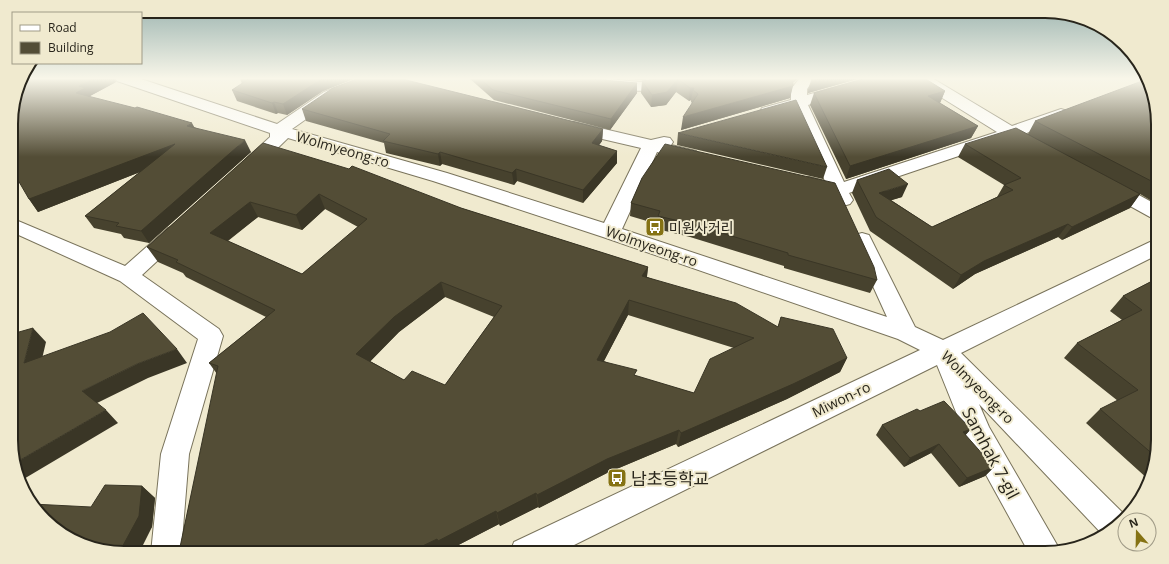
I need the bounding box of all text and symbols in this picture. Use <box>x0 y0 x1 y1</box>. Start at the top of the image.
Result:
legend <box>12 12 142 64</box>
text: Road <box>48 19 77 36</box>
text: Building <box>48 39 94 56</box>
street label: Wolmyeong-ro <box>294 127 392 171</box>
bus stop icon: 미원사거리 <box>644 216 666 238</box>
place label: 미원사거리 <box>669 218 733 237</box>
street label: Wolmyeong-ro <box>604 221 700 271</box>
street label: Wolmyeong-ro <box>937 346 1019 428</box>
street label: Miwon-ro <box>809 377 873 421</box>
street label: Samhak 7-gil <box>957 403 1025 503</box>
bus stop icon: 남초등학교 <box>606 467 628 489</box>
place label: 남초등학교 <box>631 467 709 490</box>
north arrow <box>1117 512 1157 552</box>
text: N <box>1127 514 1140 531</box>

